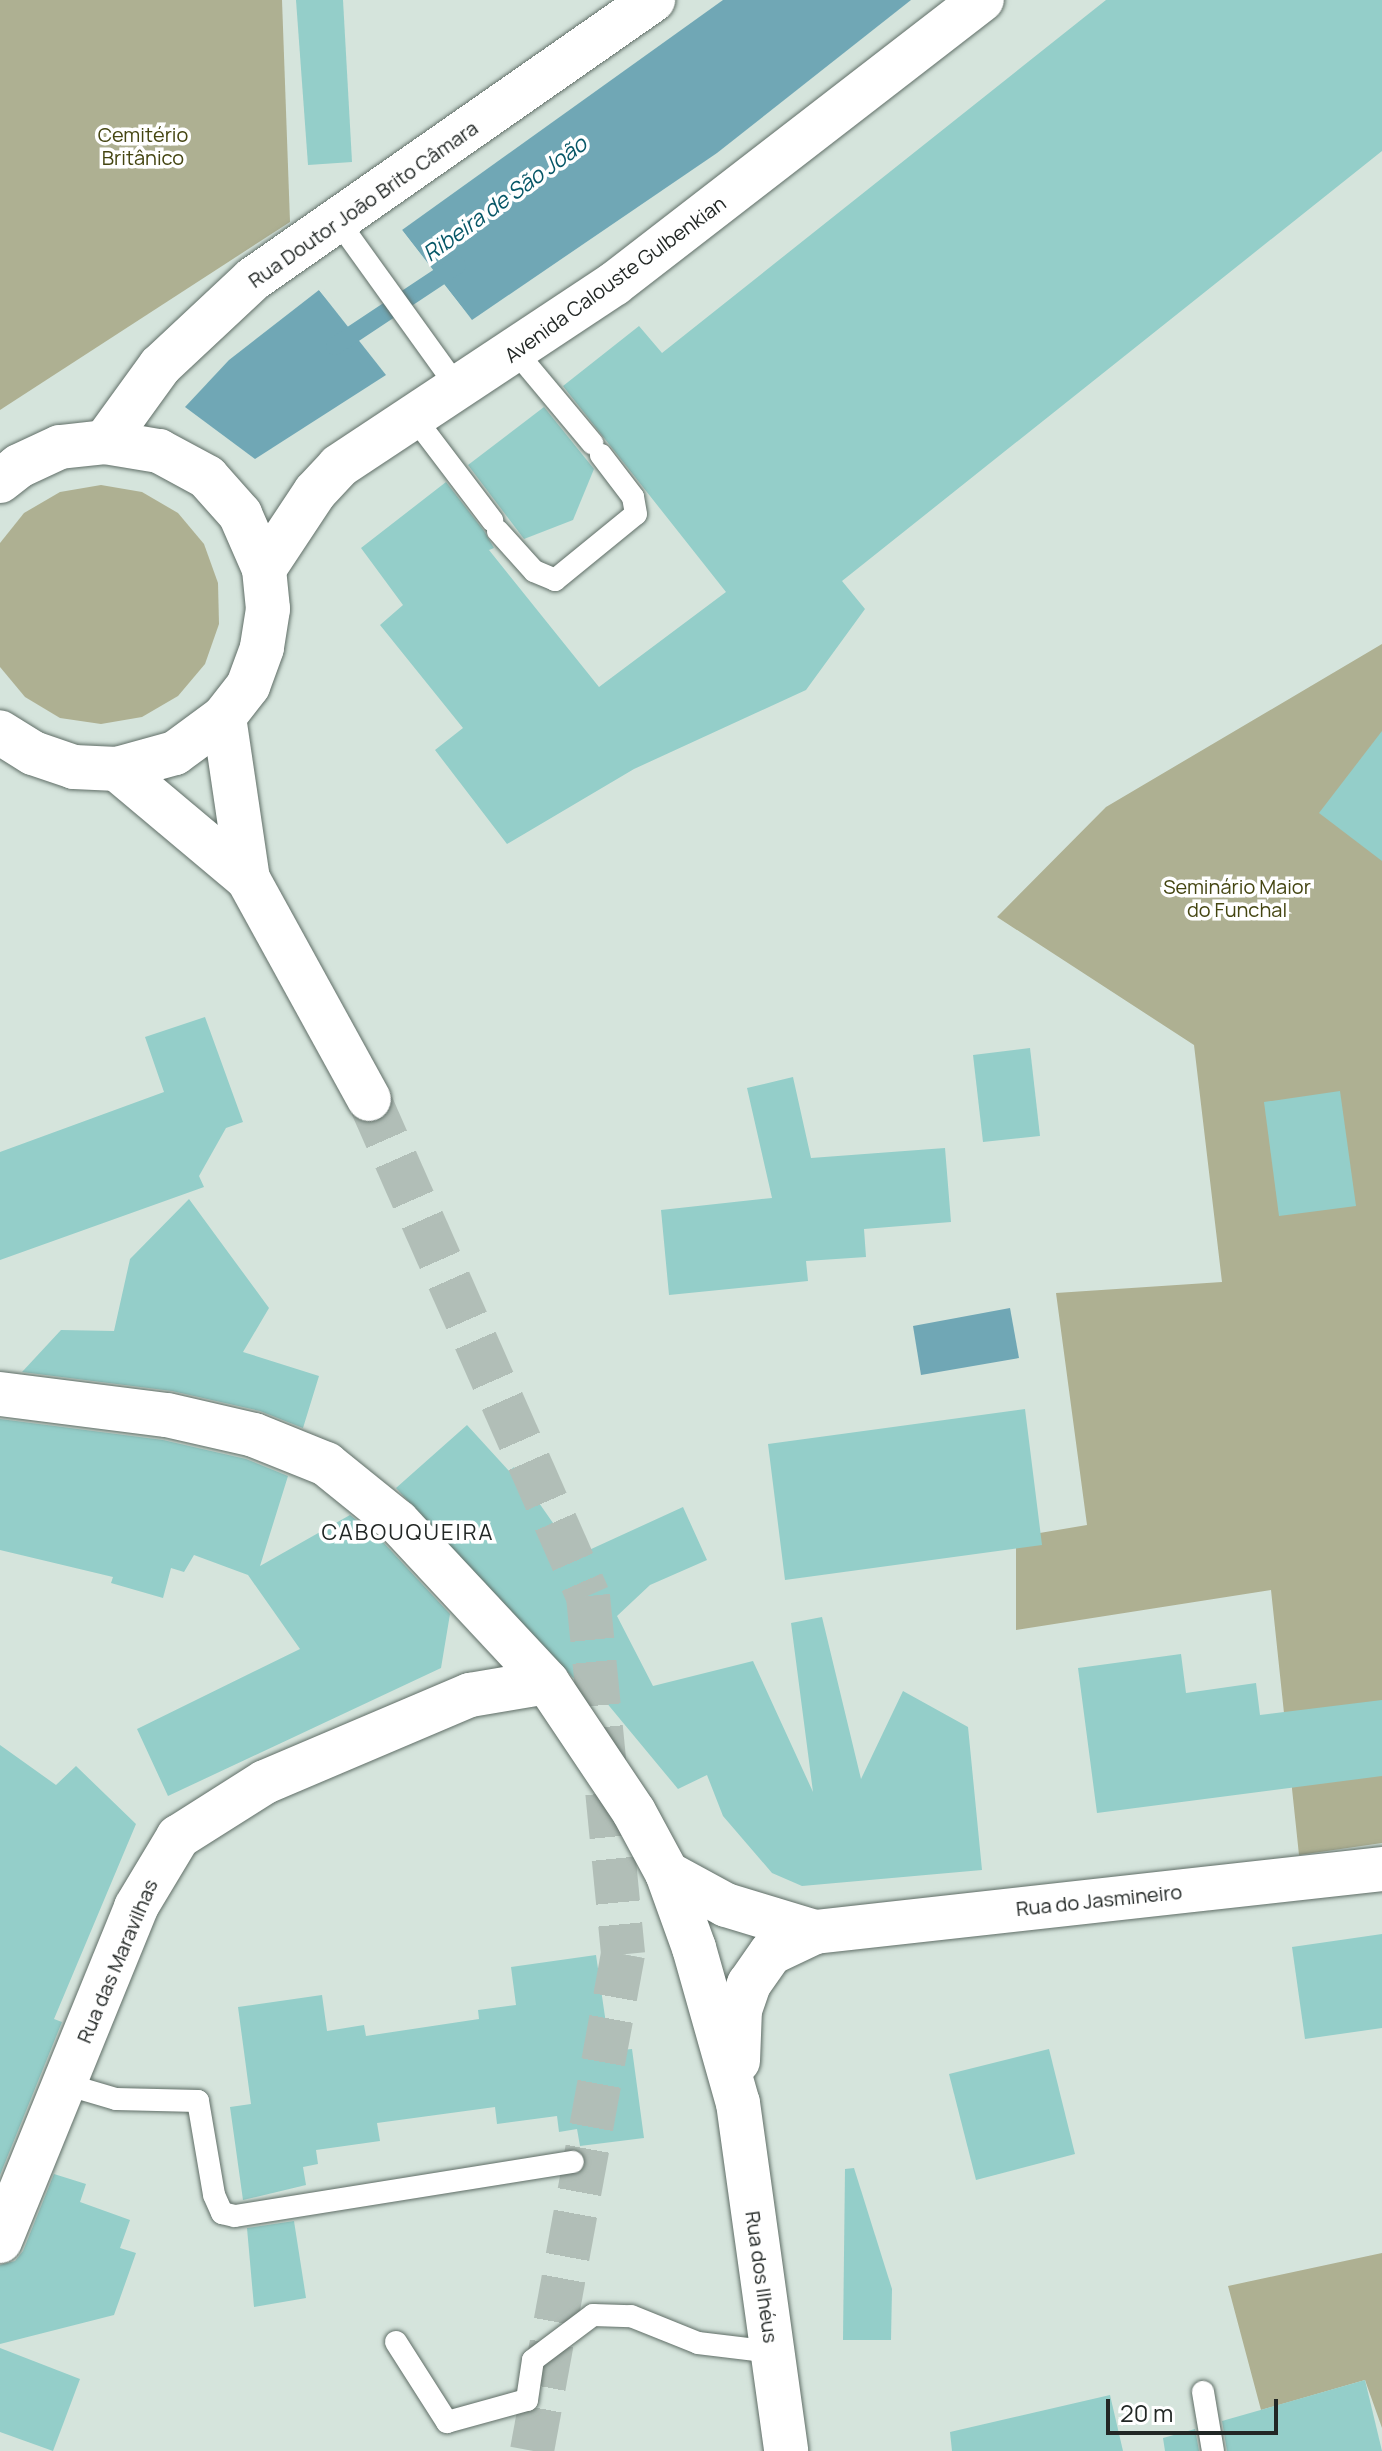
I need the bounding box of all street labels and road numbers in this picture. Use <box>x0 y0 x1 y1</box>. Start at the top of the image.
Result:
street label: Rua Doutor João Brito Câmara <box>244 115 482 293</box>
street label: Avenida Calouste Gulbenkian <box>500 191 730 367</box>
street label: Rua das Maravilhas <box>72 1876 162 2046</box>
street label: Rua do Jasmineiro <box>1015 1879 1183 1921</box>
street label: Rua dos Ilhéus <box>741 2209 783 2345</box>

